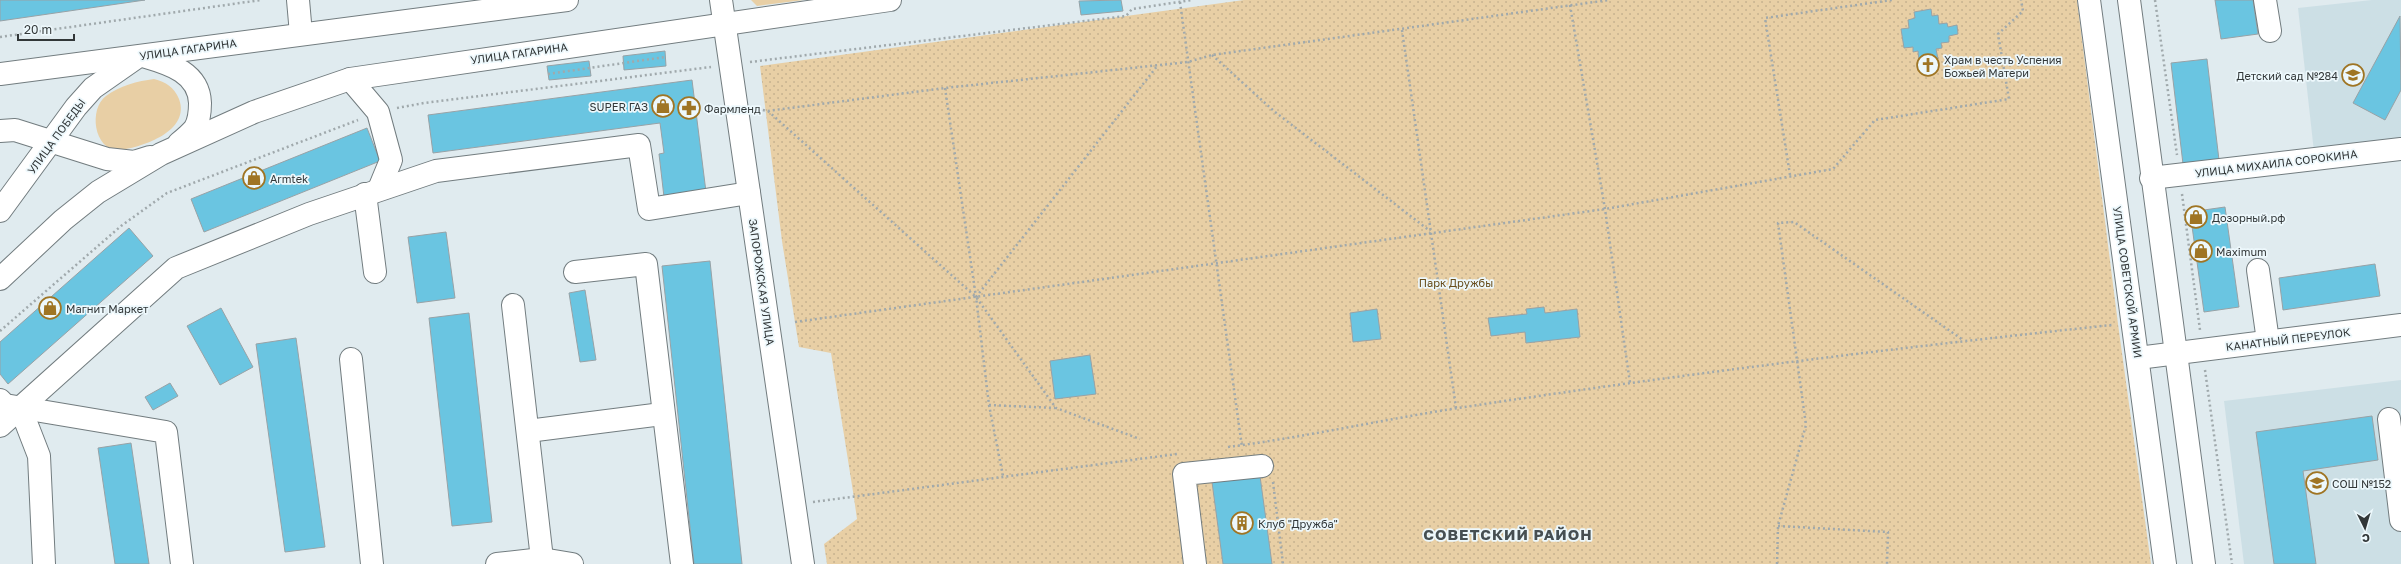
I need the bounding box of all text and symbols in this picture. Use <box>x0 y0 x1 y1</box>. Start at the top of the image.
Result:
scale bar <box>18 16 74 42</box>
text: 20 m <box>24 22 52 37</box>
street label: УЛИЦА ГАГАРИНА <box>139 36 238 62</box>
street label: УЛИЦА ГАГАРИНА <box>470 40 569 66</box>
church icon: Храм в честь Успения Божьей Матери <box>1915 52 1941 78</box>
place label: Храм в честь Успения Божьей Матери <box>1944 53 2062 79</box>
school or university icon: Детский сад №284 <box>2340 62 2366 88</box>
place label: Детский сад №284 <box>2237 69 2338 82</box>
shop icon: SUPER ГАЗ <box>650 93 676 119</box>
pharmacy icon: Фармленд <box>676 95 702 121</box>
street label: УЛИЦА ПОБЕДЫ <box>24 96 88 176</box>
place label: SUPER ГАЗ <box>590 100 648 113</box>
place label: Фармленд <box>704 102 761 115</box>
street label: УЛИЦА МИХАИЛА СОРОКИНА <box>2194 147 2359 179</box>
shop icon: Armtek <box>241 165 267 191</box>
place label: Armtek <box>270 172 308 185</box>
shop icon: Дозорный.рф <box>2183 204 2209 230</box>
street label: УЛИЦА СОВЕТСКОЙ АРМИИ <box>2111 205 2145 359</box>
place label: Дозорный.рф <box>2212 211 2285 224</box>
street label: ЗАПОРОЖСКАЯ УЛИЦА <box>747 218 777 347</box>
shop icon: Maximum <box>2188 238 2214 264</box>
place label: Maximum <box>2216 245 2267 258</box>
park label: Парк Дружбы <box>1419 276 1493 289</box>
shop icon: Магнит Маркет <box>37 295 63 321</box>
place label: Магнит Маркет <box>66 302 149 315</box>
street label: КАНАТНЫЙ ПЕРЕУЛОК <box>2225 325 2351 353</box>
school or university icon: СОШ №152 <box>2304 470 2330 496</box>
place label: СОШ №152 <box>2332 477 2391 490</box>
north arrow <box>2345 508 2385 548</box>
building icon: Клуб "Дружба" <box>1229 510 1255 536</box>
place label: Клуб "Дружба" <box>1258 517 1338 530</box>
district label: СОВЕТСКИЙ РАЙОН <box>1423 525 1593 543</box>
text: С <box>2361 532 2370 545</box>

